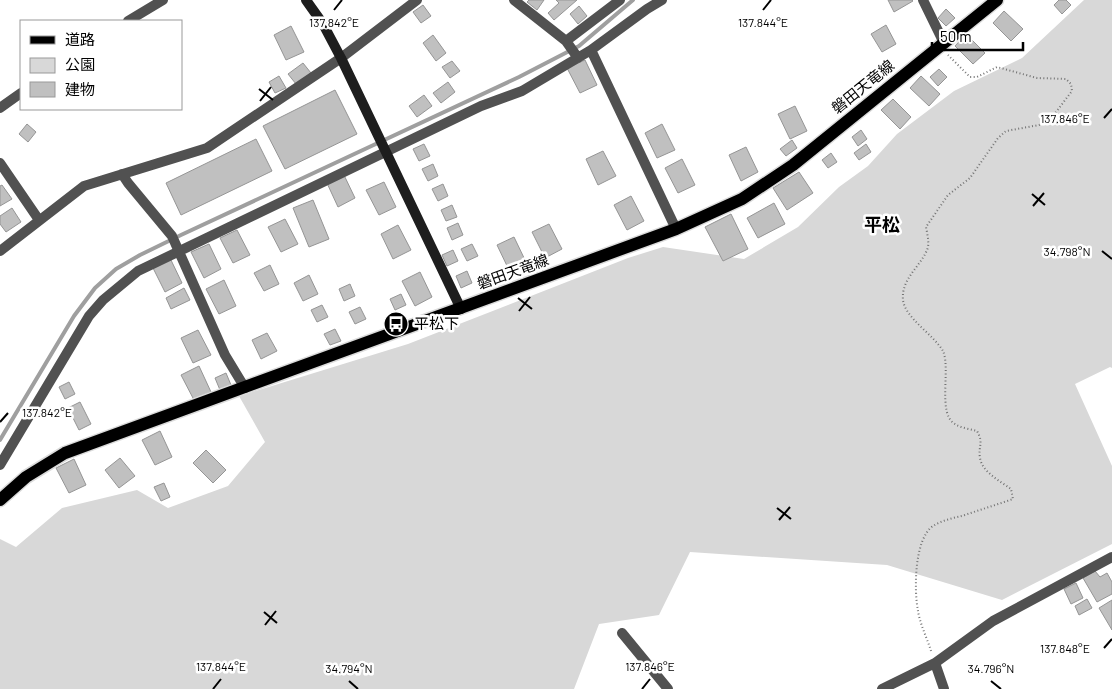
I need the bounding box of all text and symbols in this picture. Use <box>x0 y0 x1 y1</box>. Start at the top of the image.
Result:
text: 137.842°E <box>309 15 359 29</box>
text: 137.844°E <box>738 15 788 29</box>
legend <box>20 20 182 110</box>
scale bar <box>932 20 1023 52</box>
text: 50 m <box>940 27 972 45</box>
text: 道路 <box>65 30 95 48</box>
text: 公園 <box>65 55 95 73</box>
street label: 磐田天竜線 <box>828 56 897 117</box>
text: 建物 <box>65 80 95 98</box>
text: 137.846°E <box>1040 111 1090 125</box>
district label: 平松 <box>864 213 900 235</box>
text: 34.798°N <box>1044 244 1091 258</box>
street label: 磐田天竜線 <box>474 250 551 292</box>
bus stop icon: 平松下 <box>383 311 409 337</box>
place label: 平松下 <box>414 314 459 332</box>
text: 137.842°E <box>22 405 72 419</box>
text: 137.848°E <box>1040 641 1090 655</box>
text: 137.844°E <box>196 659 246 673</box>
text: 137.846°E <box>625 659 675 673</box>
text: 34.794°N <box>325 661 373 675</box>
text: 34.796°N <box>968 661 1014 675</box>

